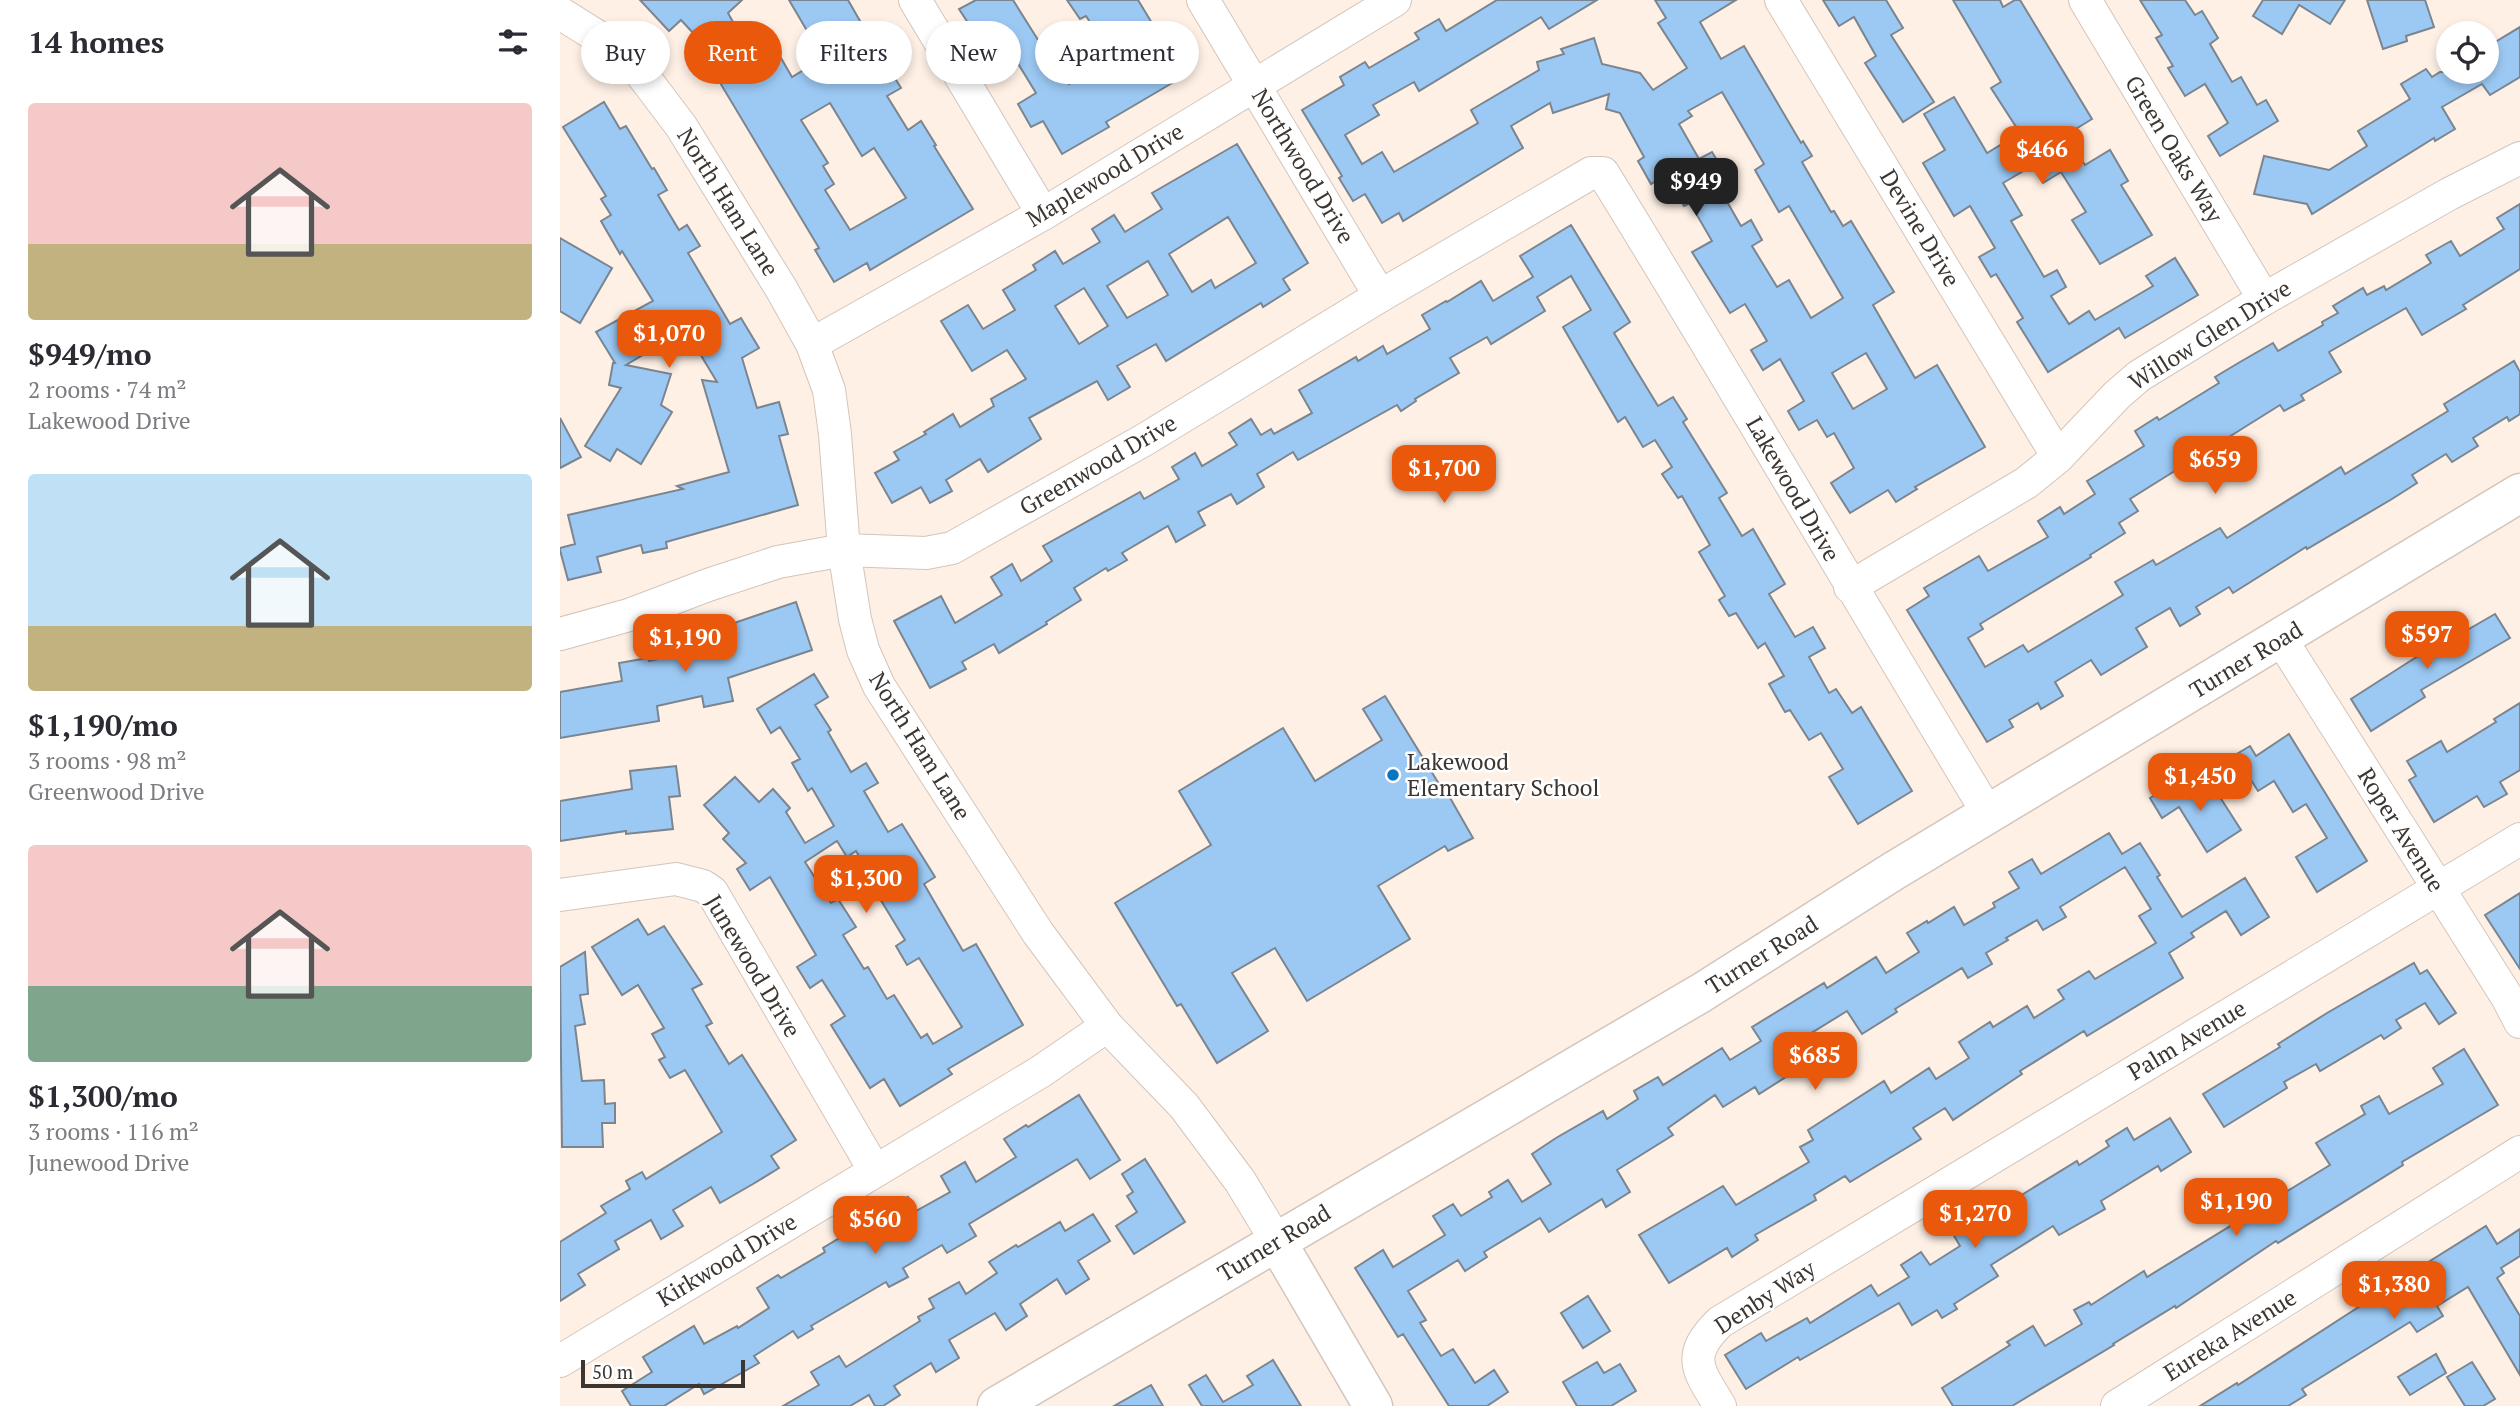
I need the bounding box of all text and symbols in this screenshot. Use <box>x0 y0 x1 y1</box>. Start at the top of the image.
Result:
chip: Buy <box>581 21 670 84</box>
chip: Rent <box>684 21 782 84</box>
chip: Filters <box>796 21 912 84</box>
chip: New <box>926 21 1021 84</box>
chip: Apartment <box>1035 21 1199 84</box>
map controls <box>2436 21 2499 84</box>
button: locate <box>2436 21 2499 84</box>
text: 14 homes <box>28 22 164 62</box>
icon: filters <box>494 23 532 61</box>
street label: Green Oaks Way <box>2118 69 2231 228</box>
street label: Northwood Drive <box>1245 83 1362 249</box>
street label: Maplewood Drive <box>1020 115 1189 234</box>
street label: North Ham Lane <box>670 122 786 282</box>
pin: $466 <box>2001 127 2083 186</box>
text: $466 <box>2016 133 2068 164</box>
icon: home <box>217 149 343 275</box>
pin: $949 <box>1655 158 1737 218</box>
street label: Devine Drive <box>1873 163 1968 292</box>
text: $949 <box>1670 165 1722 196</box>
street label: Willow Glen Drive <box>2123 272 2297 397</box>
pin: $1,070 <box>612 310 726 370</box>
text: $1,070 <box>633 317 705 348</box>
text: $949/mo <box>28 334 152 374</box>
text: 2 rooms · 74 m² <box>28 374 187 405</box>
text: Lakewood Drive <box>28 405 191 436</box>
street label: Greenwood Drive <box>1014 407 1182 522</box>
street label: Lakewood Drive <box>1739 411 1847 567</box>
pin: $659 <box>2174 436 2256 496</box>
text: $659 <box>2189 443 2241 474</box>
pin: $1,700 <box>1387 446 1501 505</box>
text: $1,700 <box>1408 452 1480 483</box>
icon: home <box>217 520 343 646</box>
pin: $597 <box>2386 612 2468 671</box>
pin: $1,190 <box>628 614 742 674</box>
street label: Turner Road <box>2184 614 2308 705</box>
text: $597 <box>2401 618 2453 649</box>
text: $1,190 <box>649 621 721 652</box>
street label: North Ham Lane <box>862 666 978 826</box>
text: $1,190/mo <box>28 705 178 745</box>
text: 3 rooms · 98 m² <box>28 745 187 776</box>
place label: Lakewood Elementary School <box>1407 746 1600 803</box>
pin: $1,450 <box>2143 754 2257 813</box>
text: $1,450 <box>2164 760 2236 791</box>
street label: Roper Avenue <box>2351 762 2452 898</box>
marker: Lakewood Elementary School <box>1385 767 1401 783</box>
text: Greenwood Drive <box>28 776 205 807</box>
pin: $1,300 <box>809 856 923 915</box>
text: $1,300 <box>830 862 902 893</box>
street label: Junewood Drive <box>699 889 808 1043</box>
icon: home <box>217 891 343 1017</box>
street label: Turner Road <box>1700 908 1824 1001</box>
street label: Palm Avenue <box>2122 992 2252 1087</box>
pin: $685 <box>1774 1032 1856 1092</box>
text: $685 <box>1789 1039 1841 1070</box>
text: $1,300/mo <box>28 1076 178 1116</box>
text: 3 rooms · 116 m² <box>28 1116 199 1147</box>
text: Junewood Drive <box>28 1147 189 1178</box>
pin: $1,190 <box>2179 1178 2293 1238</box>
text: $1,190 <box>2200 1185 2272 1216</box>
pin: $1,270 <box>1918 1190 2032 1250</box>
pin: $560 <box>834 1196 916 1256</box>
street label: Turner Road <box>1212 1197 1336 1288</box>
text: $1,270 <box>1939 1197 2011 1228</box>
text: $560 <box>849 1203 901 1234</box>
street label: Kirkwood Drive <box>651 1206 802 1313</box>
street label: Denby Way <box>1708 1252 1821 1341</box>
pin: $1,380 <box>2337 1262 2451 1321</box>
text: $1,380 <box>2358 1268 2430 1299</box>
street label: Eureka Avenue <box>2158 1281 2302 1388</box>
scale bar <box>581 1357 746 1389</box>
text: 50 m <box>592 1359 633 1384</box>

